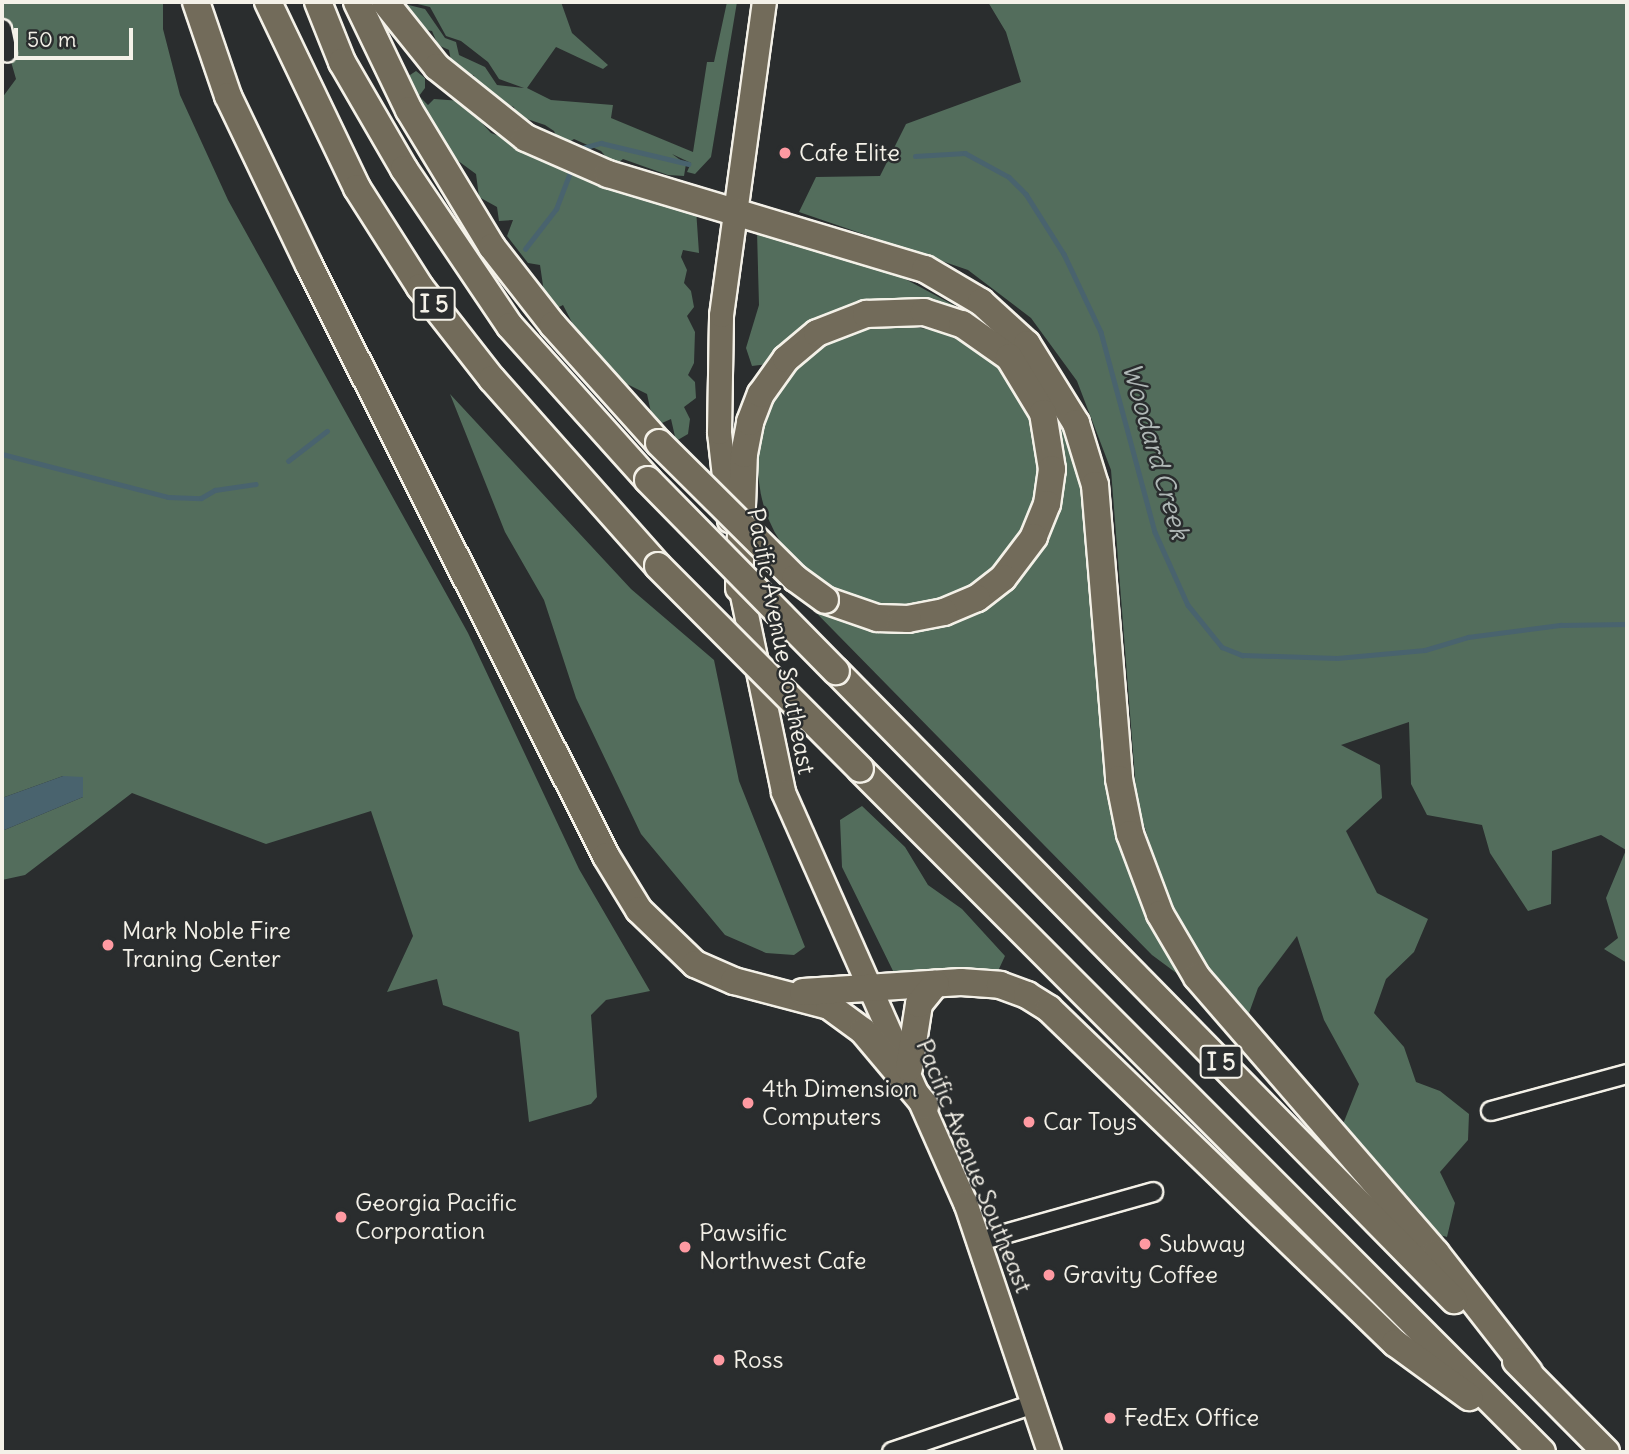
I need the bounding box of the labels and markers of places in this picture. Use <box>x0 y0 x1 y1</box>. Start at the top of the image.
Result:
place label: Cafe Elite <box>799 139 900 167</box>
marker: Cafe Elite <box>777 145 793 161</box>
place label: Mark Noble Fire Traning Center <box>122 917 291 973</box>
marker: Mark Noble Fire Traning Center <box>100 937 116 953</box>
place label: 4th Dimension Computers <box>762 1075 917 1131</box>
marker: 4th Dimension Computers <box>740 1095 756 1111</box>
place label: Car Toys <box>1043 1108 1137 1136</box>
marker: Car Toys <box>1021 1114 1037 1130</box>
place label: Georgia Pacific Corporation <box>355 1189 517 1245</box>
marker: Georgia Pacific Corporation <box>333 1209 349 1225</box>
place label: Pawsific Northwest Cafe <box>699 1219 866 1275</box>
place label: Subway <box>1159 1230 1246 1258</box>
marker: Subway <box>1137 1236 1153 1252</box>
marker: Pawsific Northwest Cafe <box>677 1239 693 1255</box>
place label: Gravity Coffee <box>1063 1261 1218 1289</box>
marker: Gravity Coffee <box>1041 1267 1057 1283</box>
place label: Ross <box>733 1346 783 1374</box>
marker: Ross <box>711 1352 727 1368</box>
place label: FedEx Office <box>1124 1404 1259 1432</box>
marker: FedEx Office <box>1102 1410 1118 1426</box>

